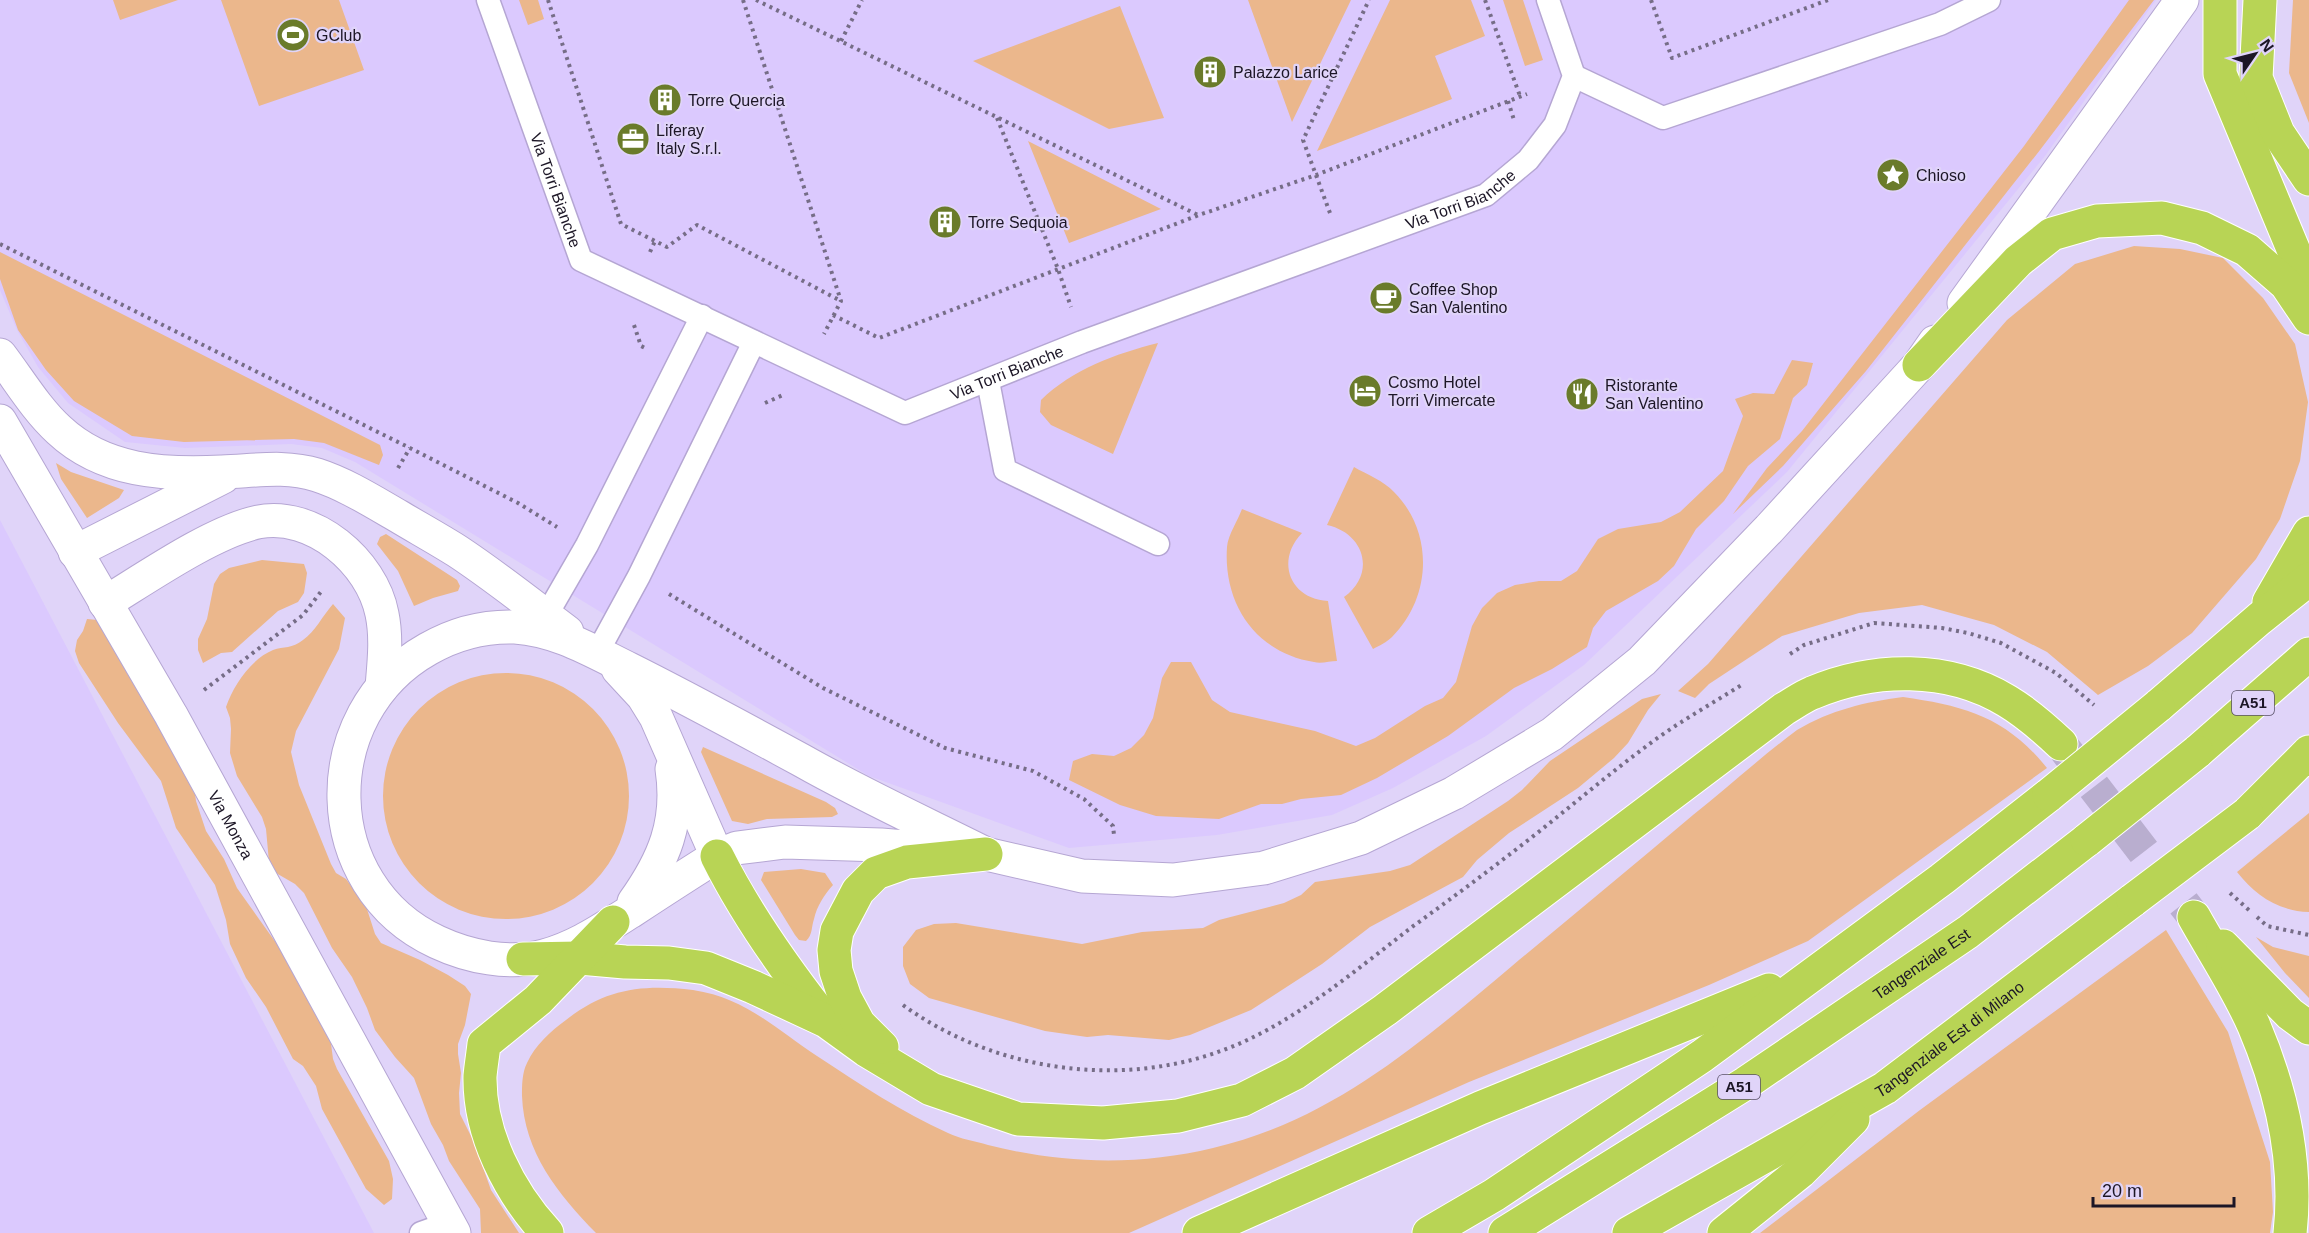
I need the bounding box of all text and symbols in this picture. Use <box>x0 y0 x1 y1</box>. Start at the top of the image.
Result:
sports icon: GClub <box>275 17 311 53</box>
north arrow <box>2225 24 2285 84</box>
place label: GClub <box>316 27 361 44</box>
text: N <box>2257 36 2277 55</box>
building icon: Palazzo Larice <box>1192 54 1228 90</box>
place label: Palazzo Larice <box>1233 64 1338 81</box>
building icon: Torre Quercia <box>647 82 683 118</box>
place label: Torre Quercia <box>688 92 785 109</box>
office icon: Liferay Italy S.r.l. <box>615 121 651 157</box>
place label: Liferay Italy S.r.l. <box>656 122 722 157</box>
street label: Via Torri Bianche <box>527 131 584 250</box>
place icon: Chioso <box>1875 157 1911 193</box>
street label: Via Torri Bianche <box>1403 166 1519 233</box>
place label: Chioso <box>1916 167 1966 184</box>
building icon: Torre Sequoia <box>927 204 963 240</box>
place label: Torre Sequoia <box>968 214 1068 231</box>
cafe icon: Coffee Shop San Valentino <box>1368 280 1404 316</box>
place label: Coffee Shop San Valentino <box>1409 281 1508 316</box>
street label: Via Torri Bianche <box>948 342 1066 403</box>
hotel icon: Cosmo Hotel Torri Vimercate <box>1347 373 1383 409</box>
place label: Cosmo Hotel Torri Vimercate <box>1388 374 1495 409</box>
restaurant icon: Ristorante San Valentino <box>1564 376 1600 412</box>
place label: Ristorante San Valentino <box>1605 377 1704 412</box>
road number: A51 <box>2232 691 2274 715</box>
street label: Via Monza <box>205 788 256 862</box>
street label: Tangenziale Est <box>1870 925 1974 1003</box>
street label: Tangenziale Est di Milano <box>1872 978 2027 1101</box>
road number: A51 <box>1718 1075 1760 1099</box>
scale bar <box>2093 1170 2234 1208</box>
text: 20 m <box>2102 1181 2142 1201</box>

